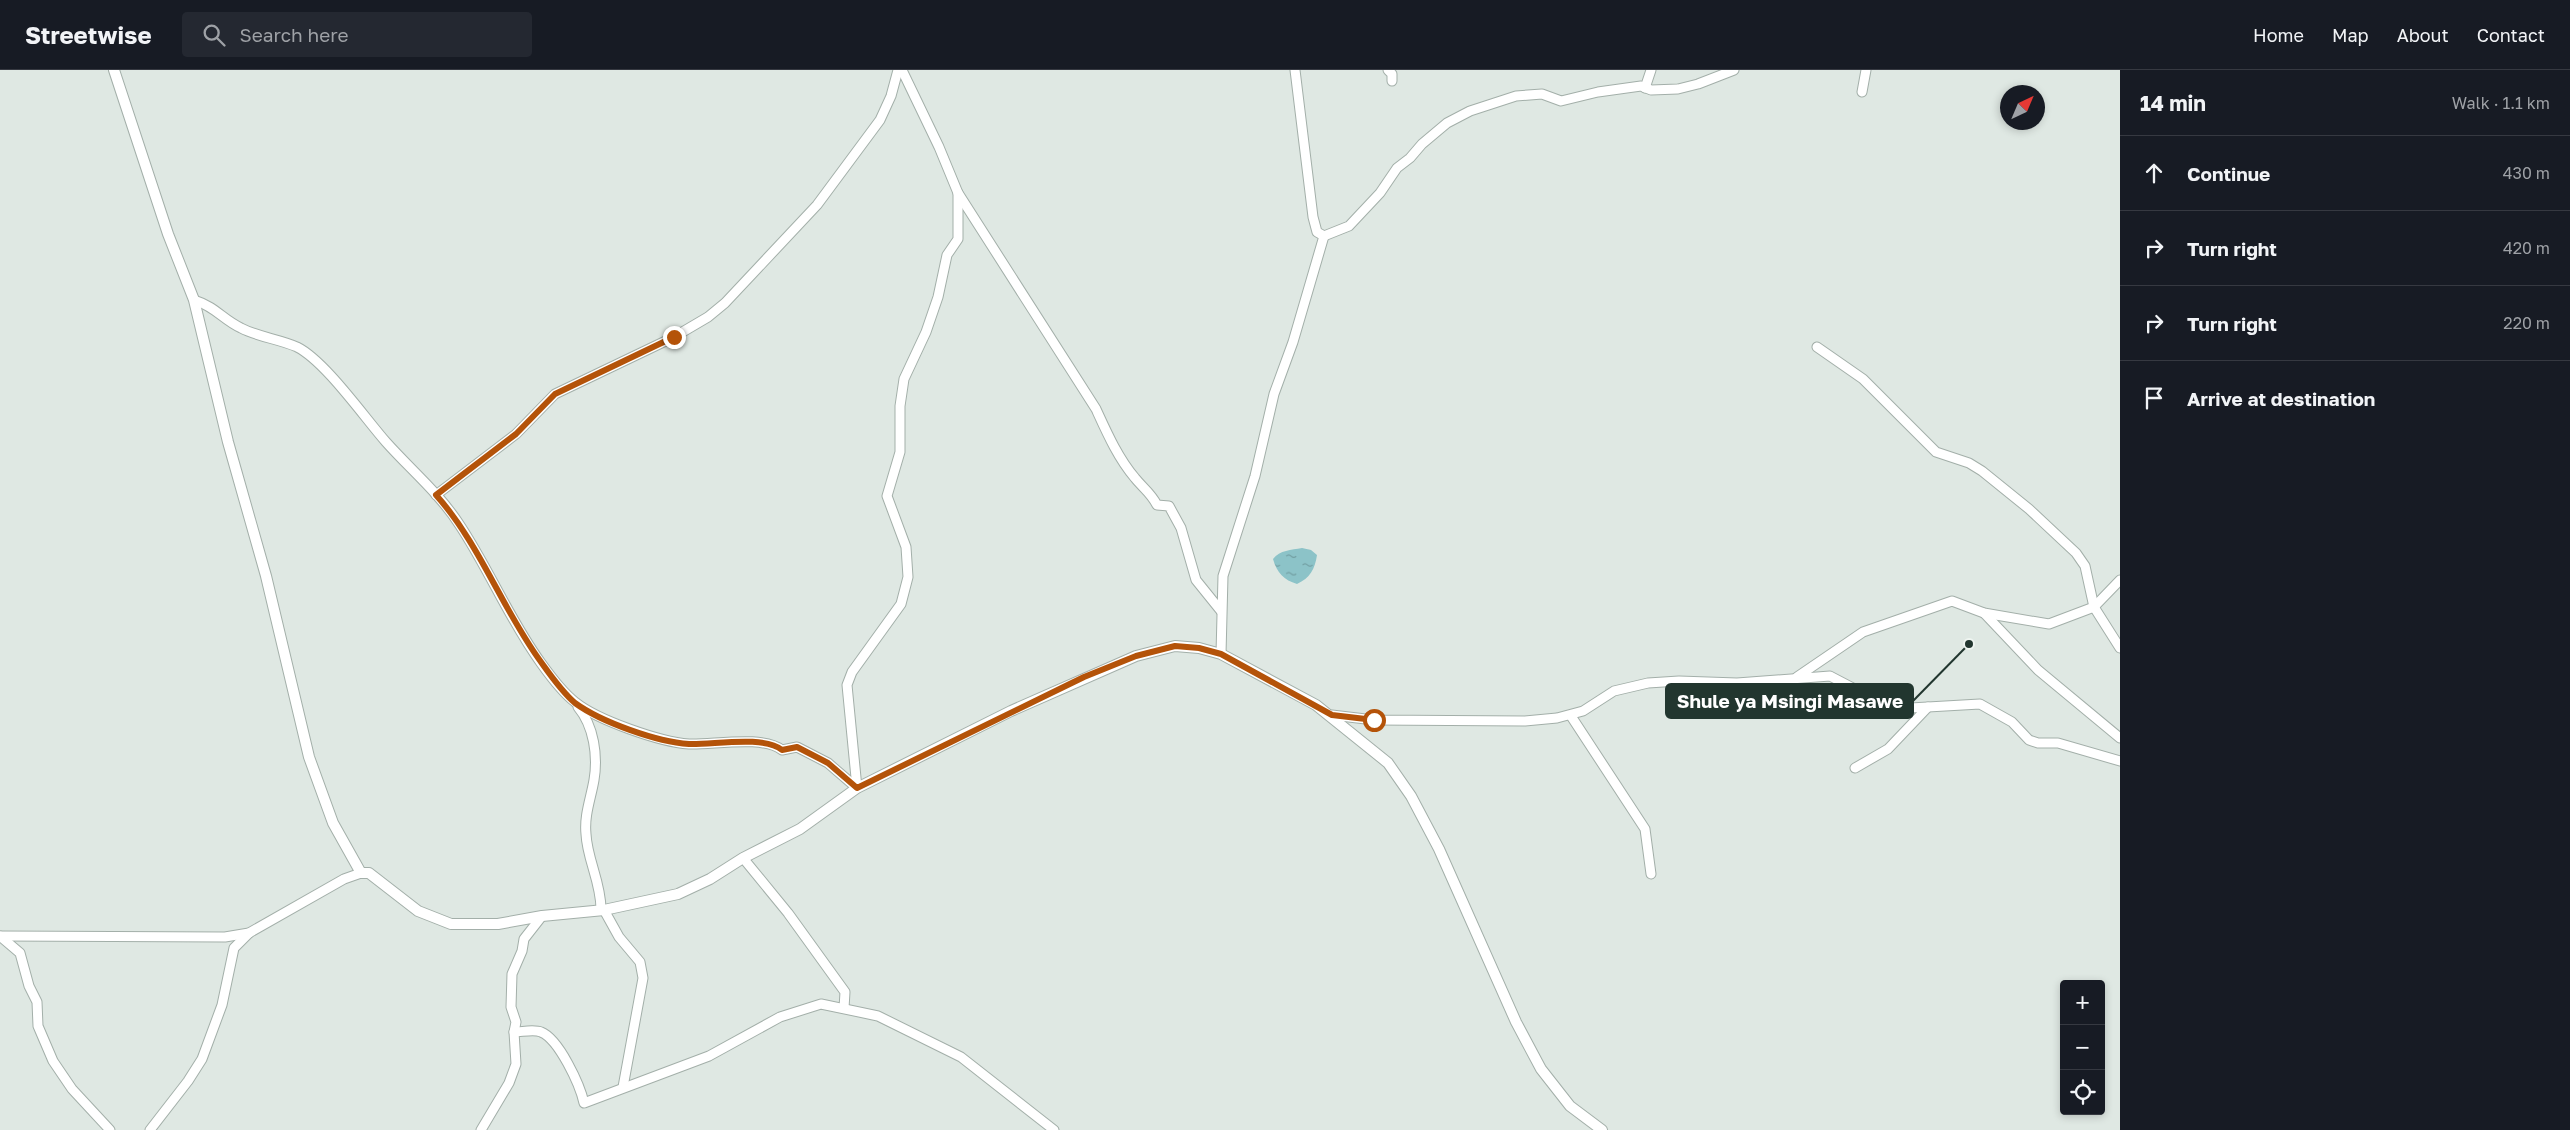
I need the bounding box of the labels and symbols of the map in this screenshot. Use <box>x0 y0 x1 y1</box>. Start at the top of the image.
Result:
north arrow <box>2000 85 2045 130</box>
route end <box>663 326 686 349</box>
callout: Shule ya Msingi Masawe <box>1666 684 1913 718</box>
text: Shule ya Msingi Masawe <box>1677 689 1903 712</box>
route start <box>1363 709 1386 732</box>

